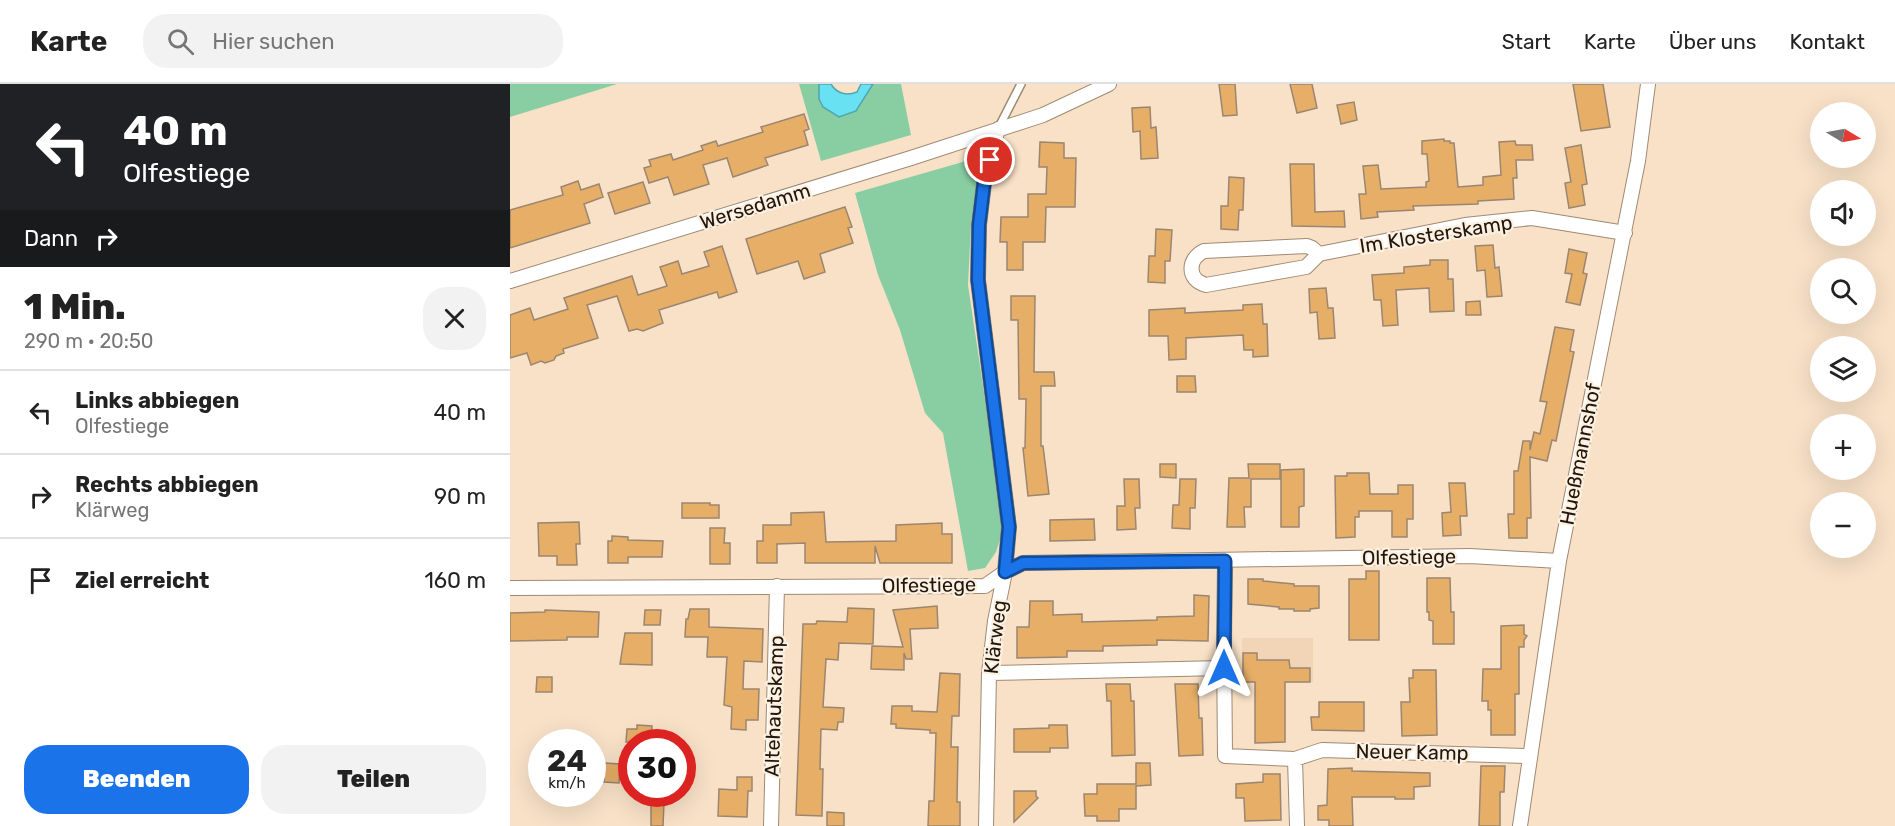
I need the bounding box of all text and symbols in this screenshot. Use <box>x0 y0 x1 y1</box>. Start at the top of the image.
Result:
search box <box>143 14 563 68</box>
text: Karte <box>30 25 107 58</box>
icon: search <box>164 25 197 58</box>
text: Hier suchen <box>212 28 335 55</box>
text: Start <box>1502 29 1551 54</box>
text: Karte <box>1584 29 1636 54</box>
text: Über uns <box>1669 29 1757 54</box>
text: Kontakt <box>1790 29 1865 54</box>
north arrow <box>1810 102 1876 168</box>
map controls <box>1810 102 1876 558</box>
text: 40 m <box>123 106 228 156</box>
icon: left <box>24 108 102 186</box>
pin <box>964 134 1015 185</box>
icon: arrive <box>973 143 1006 176</box>
text: Olfestiege <box>123 157 250 189</box>
street label: Wersedamm <box>697 178 813 234</box>
button: sound <box>1810 180 1876 246</box>
street label: Im Klosterskamp <box>1358 210 1514 258</box>
icon: right <box>90 222 123 255</box>
text: Dann <box>24 225 78 252</box>
button: search <box>1810 258 1876 324</box>
text: 1 Min. <box>24 285 126 328</box>
button: close <box>423 287 486 350</box>
text: 290 m · 20:50 <box>24 329 154 353</box>
button: layers <box>1810 336 1876 402</box>
street label: Hueßmannshof <box>1555 381 1606 527</box>
text: Links abbiegen <box>75 387 239 414</box>
icon: left <box>24 396 57 429</box>
text: 40 m <box>433 399 486 426</box>
text: Olfestiege <box>75 414 169 438</box>
button: + <box>1810 414 1876 480</box>
text: Rechts abbiegen <box>75 471 259 498</box>
icon: right <box>24 480 57 513</box>
text: 90 m <box>434 483 486 510</box>
button: − <box>1810 492 1876 558</box>
text: Klärweg <box>75 498 149 522</box>
street label: Olfestiege <box>1362 544 1456 570</box>
icon: arrive <box>24 564 57 597</box>
text: Ziel erreicht <box>75 567 209 594</box>
text: 160 m <box>424 567 486 594</box>
street label: Olfestiege <box>882 572 976 598</box>
street label: Klärweg <box>979 599 1011 675</box>
street label: Altehautskamp <box>760 635 788 777</box>
position arrow <box>1192 636 1256 700</box>
speed limit sign: 30 <box>618 729 696 807</box>
street label: Neuer Kamp <box>1355 739 1469 765</box>
text: 24 <box>547 743 587 779</box>
button: Beenden <box>24 745 249 814</box>
button: Teilen <box>261 745 486 814</box>
text: km/h <box>548 774 586 792</box>

